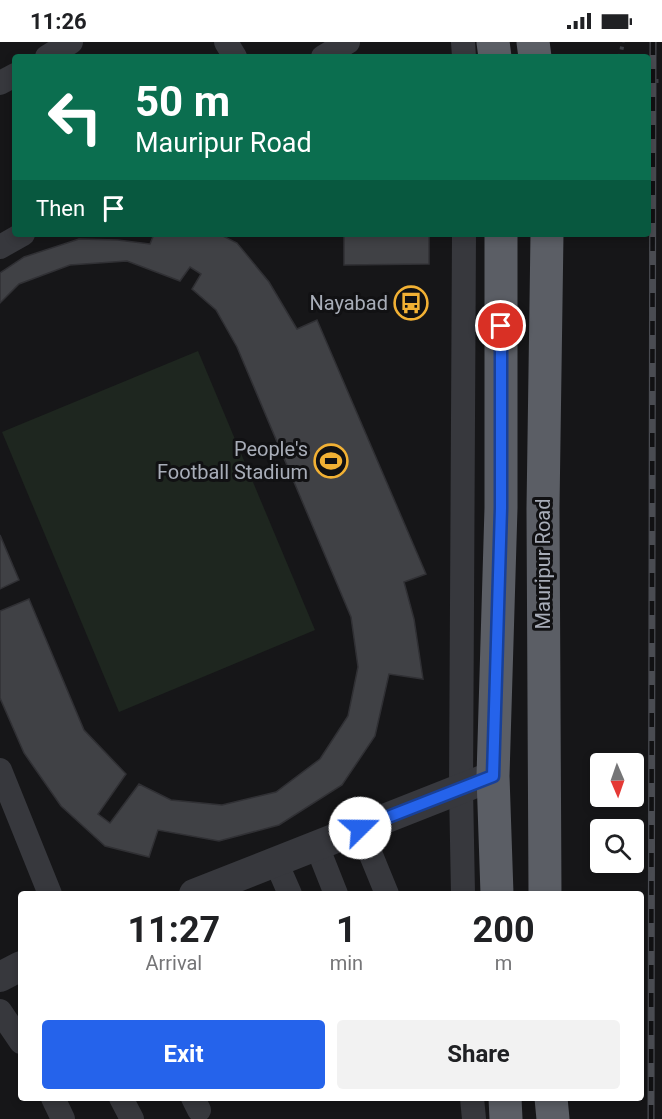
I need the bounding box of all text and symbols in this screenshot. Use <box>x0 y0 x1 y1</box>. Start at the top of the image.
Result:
text: 11:26 <box>30 9 87 34</box>
text: 50 m <box>135 77 230 126</box>
icon: left <box>36 78 114 156</box>
text: Mauripur Road <box>135 127 312 159</box>
icon: arrive <box>97 192 130 225</box>
text: Then <box>36 196 85 221</box>
bus stop icon: Nayabad <box>393 285 429 321</box>
place label: Nayabad <box>309 291 388 315</box>
pin <box>475 300 526 351</box>
icon: arrive <box>484 309 517 342</box>
place label: People's Football Stadium <box>157 437 308 484</box>
sports icon: People's Football Stadium <box>313 443 349 479</box>
street label: Mauripur Road <box>531 499 555 629</box>
north arrow <box>590 753 644 807</box>
map controls <box>590 753 644 873</box>
position arrow <box>328 796 392 860</box>
button: search <box>590 819 644 873</box>
text: 11:27 <box>127 909 220 951</box>
text: 1 <box>336 909 357 951</box>
text: 200 <box>473 909 535 951</box>
text: Arrival <box>145 951 202 975</box>
text: min <box>330 951 363 975</box>
text: m <box>495 951 512 975</box>
button: Exit <box>42 1020 325 1089</box>
button: Share <box>337 1020 620 1089</box>

